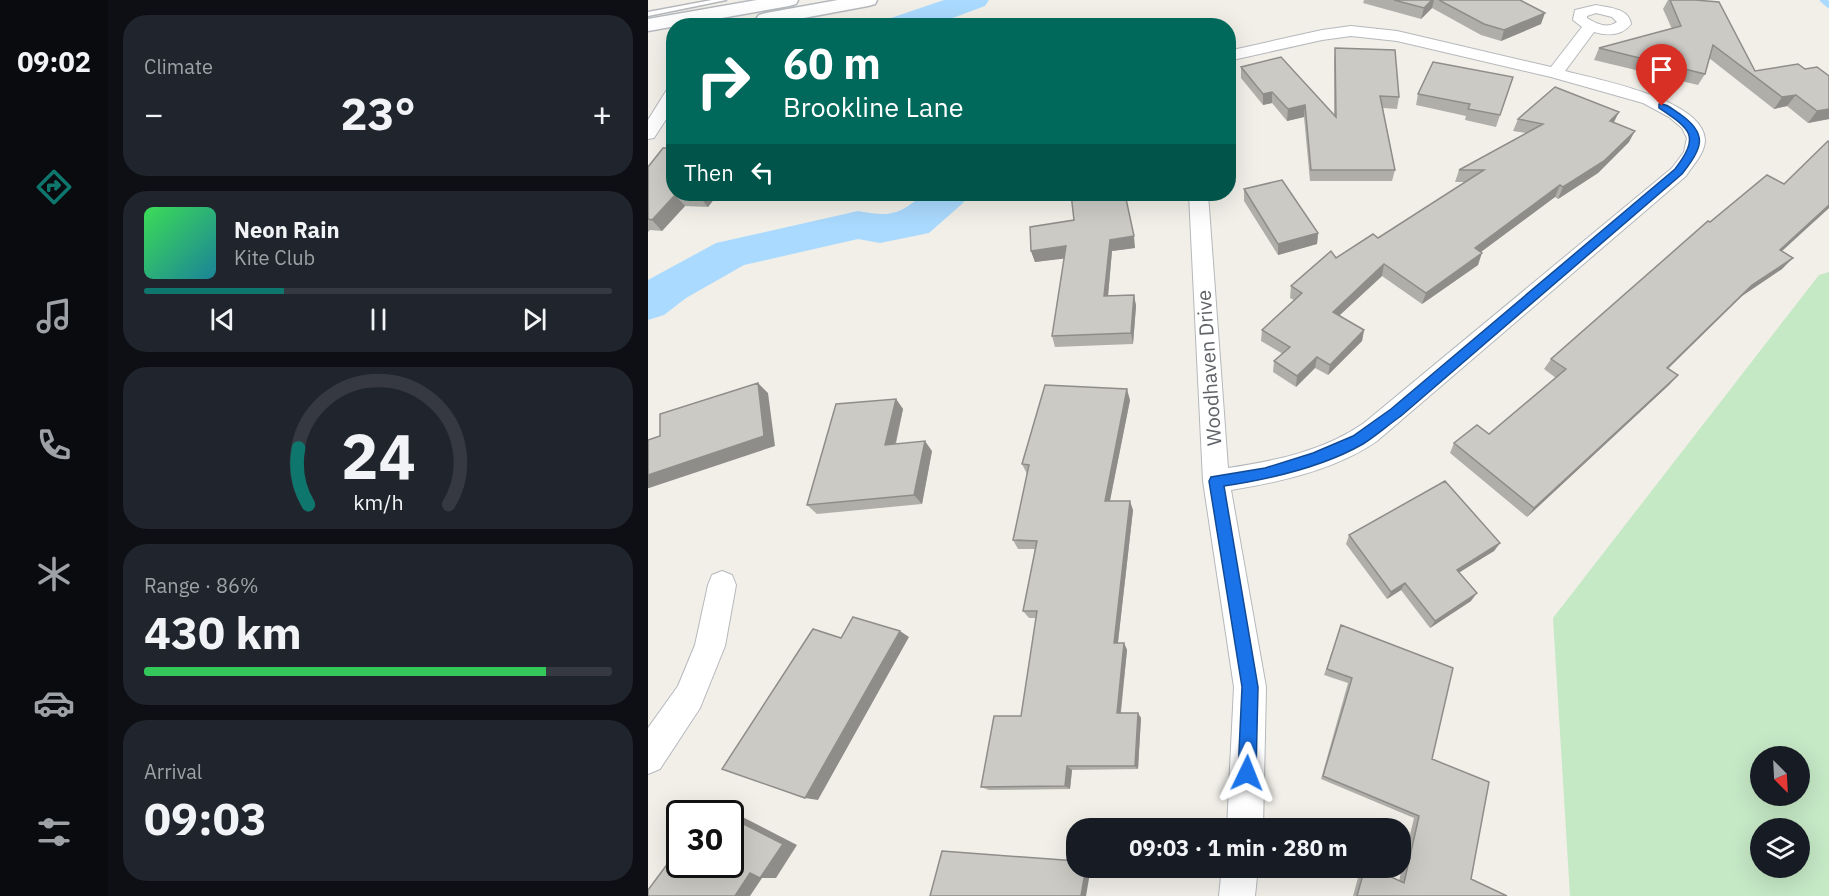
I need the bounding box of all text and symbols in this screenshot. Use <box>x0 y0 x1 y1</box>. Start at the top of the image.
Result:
text: 60 m <box>783 36 881 91</box>
icon: right <box>684 42 762 120</box>
text: 09:02 <box>17 44 91 79</box>
pin <box>1636 44 1687 106</box>
text: Climate <box>144 53 213 80</box>
icon: arrive <box>1645 53 1678 86</box>
text: 23° <box>340 84 416 142</box>
text: Brookline Lane <box>783 89 964 124</box>
text: − <box>144 92 164 135</box>
text: + <box>592 92 612 135</box>
icon: left <box>746 156 779 189</box>
text: Then <box>684 158 734 187</box>
icon: directions <box>33 166 75 208</box>
text: Neon Rain <box>234 215 340 244</box>
text: Kite Club <box>234 244 315 271</box>
street label: Woodhaven Drive <box>1190 289 1227 447</box>
icon: music <box>33 295 75 337</box>
icon: previous <box>206 303 239 336</box>
icon: pause <box>362 303 395 336</box>
icon: next <box>518 303 551 336</box>
text: 24 <box>341 415 415 496</box>
icon: phone <box>33 424 75 466</box>
text: km/h <box>353 488 403 516</box>
icon: climate <box>33 553 75 595</box>
text: Range · 86% <box>144 572 259 599</box>
text: 430 km <box>144 603 302 661</box>
icon: car <box>33 682 75 724</box>
position arrow <box>1215 741 1279 805</box>
north arrow <box>1750 746 1810 806</box>
map controls <box>1750 746 1810 878</box>
text: Arrival <box>144 758 202 785</box>
text: 09:03 <box>144 789 267 847</box>
speed limit sign: 30 <box>666 800 744 878</box>
icon: filters <box>33 811 75 853</box>
button: layers <box>1750 818 1810 878</box>
text: 09:03 · 1 min · 280 m <box>1129 833 1348 862</box>

